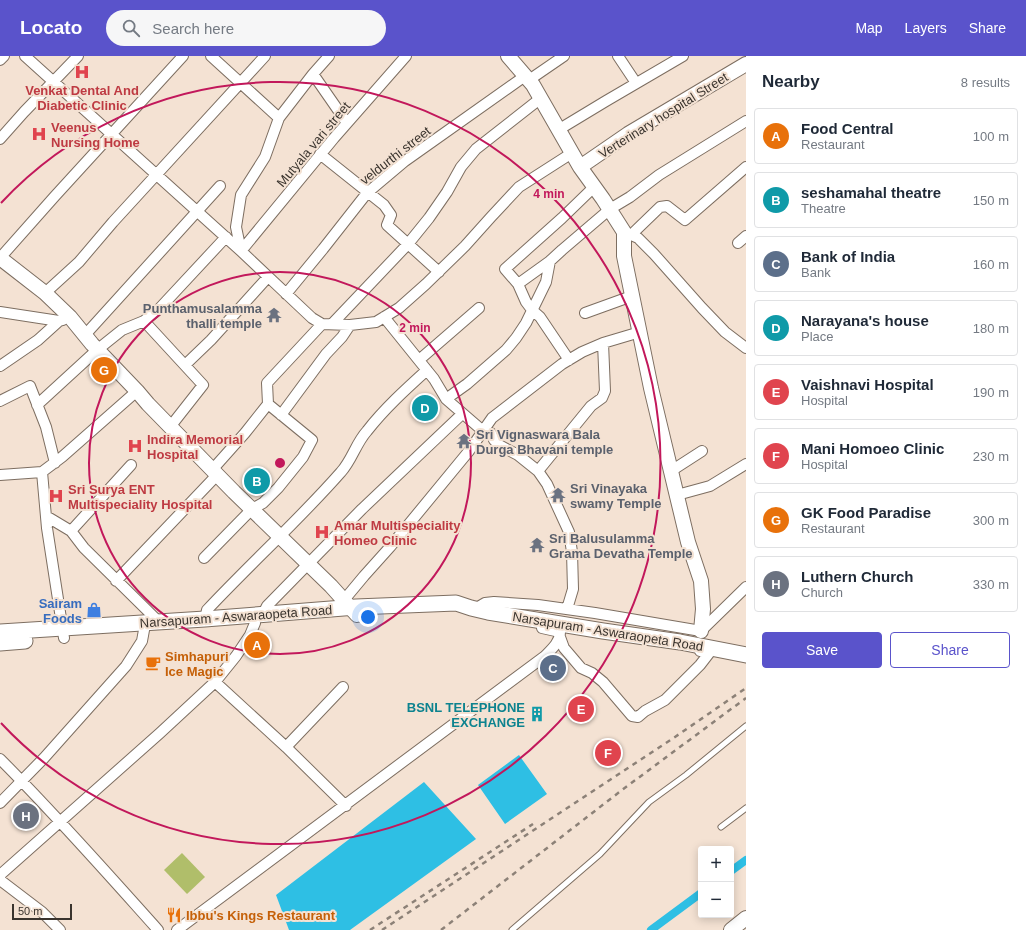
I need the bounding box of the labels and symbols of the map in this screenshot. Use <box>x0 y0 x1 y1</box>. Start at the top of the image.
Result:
hospital icon: Venkat Dental And Diabetic Clinic <box>73 63 91 81</box>
street label: Verterinary hospital Street <box>596 69 731 161</box>
place label: Venkat Dental And Diabetic Clinic <box>25 83 139 113</box>
street label: Mutyala vari street <box>274 99 354 190</box>
place label: Veenus Nursing Home <box>51 120 140 150</box>
street label: veldurthi street <box>357 123 434 188</box>
hospital icon: Veenus Nursing Home <box>30 125 48 143</box>
text: 4 min <box>533 187 565 201</box>
place label: Punthamusalamma thalli temple <box>143 301 263 331</box>
temple icon: Punthamusalamma thalli temple <box>265 306 283 324</box>
text: 2 min <box>399 321 431 335</box>
pin: G <box>91 355 117 385</box>
pin: D <box>412 393 438 423</box>
place label: Sri Vignaswara Bala Durga Bhavani temple <box>476 427 613 457</box>
place label: Indira Memorial Hospital <box>147 432 243 462</box>
temple icon: Sri Vignaswara Bala Durga Bhavani temple <box>455 432 473 450</box>
hospital icon: Indira Memorial Hospital <box>126 437 144 455</box>
centre of rings <box>273 456 287 470</box>
pin: B <box>244 466 270 496</box>
place label: Sri Vinayaka swamy Temple <box>570 481 662 511</box>
place label: Sri Surya ENT Multispeciality Hospital <box>68 482 212 512</box>
temple icon: Sri Vinayaka swamy Temple <box>549 486 567 504</box>
hospital icon: Sri Surya ENT Multispeciality Hospital <box>47 487 65 505</box>
place label: Amar Multispeciality Homeo Clinic <box>334 518 461 548</box>
hospital icon: Amar Multispeciality Homeo Clinic <box>313 523 331 541</box>
place label: Sri Balusulamma Grama Devatha Temple <box>549 531 693 561</box>
temple icon: Sri Balusulamma Grama Devatha Temple <box>528 536 546 554</box>
place label: Sairam Foods <box>39 596 82 626</box>
shop icon: Sairam Foods <box>85 601 103 619</box>
street label: Narsapuram - Aswaraopeta Road <box>139 602 333 631</box>
your location <box>358 607 378 627</box>
street label: Narsapuram - Aswaraopeta Road <box>511 609 704 654</box>
pin: A <box>244 630 270 660</box>
place label: Simhapuri Ice Magic <box>165 649 229 679</box>
pin: C <box>540 653 566 683</box>
cafe icon: Simhapuri Ice Magic <box>144 654 162 672</box>
pin: E <box>568 694 594 724</box>
place label: BSNL TELEPHONE EXCHANGE <box>407 700 525 730</box>
building icon: BSNL TELEPHONE EXCHANGE <box>528 705 546 723</box>
pin: F <box>595 738 621 768</box>
pin: H <box>13 801 39 831</box>
scale bar <box>12 902 72 921</box>
restaurant icon: Ibbu's Kings Restaurant <box>165 906 183 924</box>
place label: Ibbu's Kings Restaurant <box>186 908 336 923</box>

